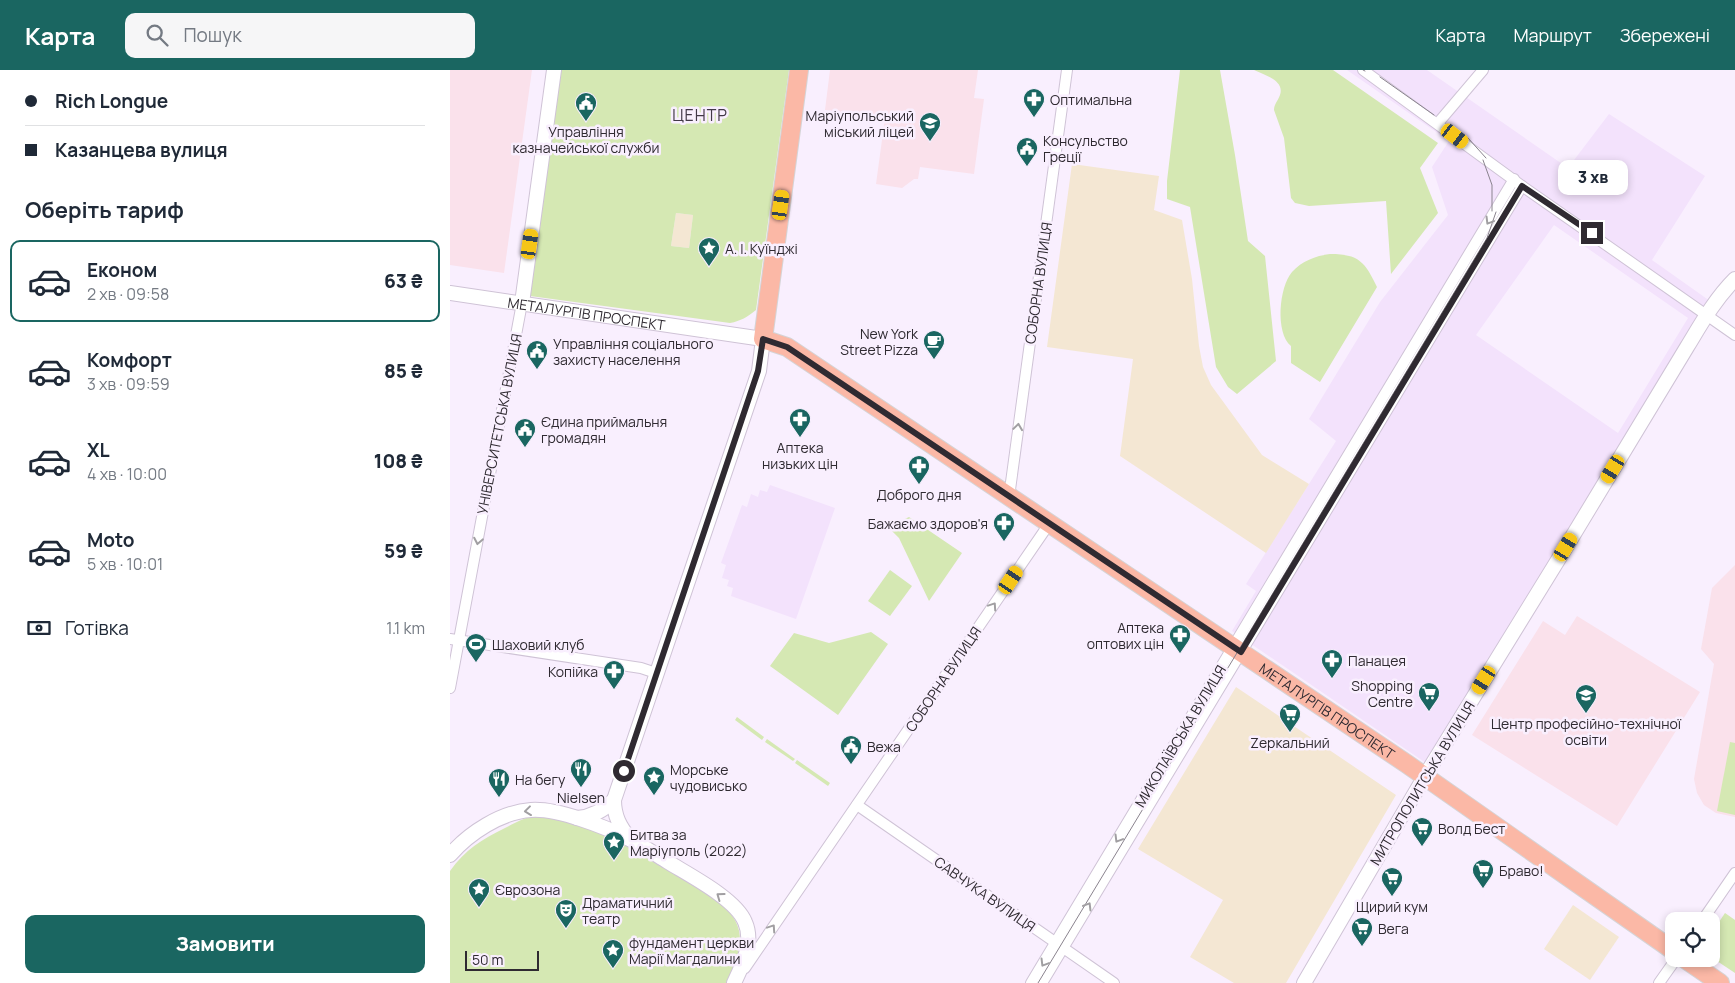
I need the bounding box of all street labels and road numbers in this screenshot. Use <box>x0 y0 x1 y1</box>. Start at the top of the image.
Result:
street label: СОБОРНА ВУЛИЦЯ <box>1020 221 1056 345</box>
street label: МЕТАЛУРГІВ ПРОСПЕКТ <box>506 292 667 334</box>
street label: УНІВЕРСИТЕТСЬКА ВУЛИЦЯ <box>472 332 526 516</box>
street label: СОБОРНА ВУЛИЦЯ <box>901 623 985 735</box>
street label: МЕТАЛУРГІВ ПРОСПЕКТ <box>1256 658 1399 763</box>
street label: МИКОЛАЇВСЬКА ВУЛИЦЯ <box>1130 662 1230 810</box>
street label: МИТРОПОЛИТСЬКА ВУЛИЦЯ <box>1365 697 1479 869</box>
street label: САВЧУКА ВУЛИЦЯ <box>931 852 1039 936</box>

